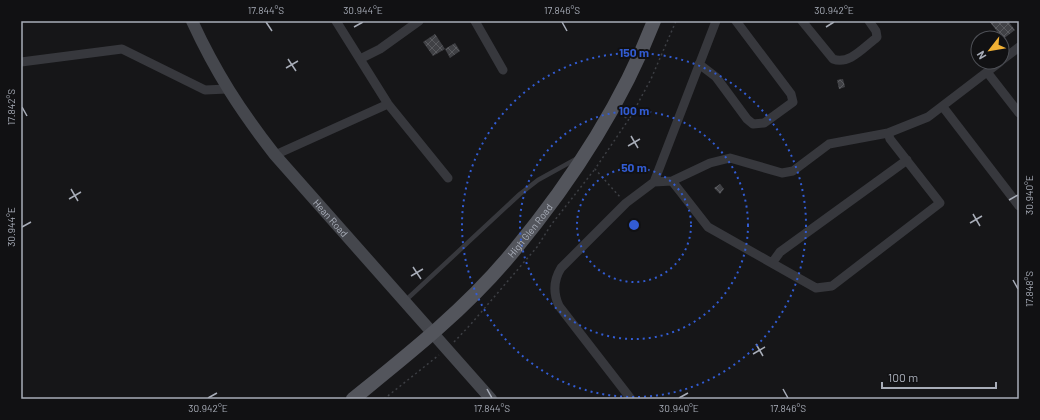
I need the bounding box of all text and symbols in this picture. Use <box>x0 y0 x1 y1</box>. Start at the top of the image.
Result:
text: 17.844°S <box>248 4 284 16</box>
text: 30.944°E <box>343 4 383 16</box>
text: 17.846°S <box>544 4 580 16</box>
text: 30.942°E <box>814 4 854 16</box>
north arrow <box>970 30 1010 70</box>
text: 150 m <box>619 45 649 59</box>
text: N <box>974 49 988 62</box>
text: 17.842°S <box>5 89 17 125</box>
text: 100 m <box>619 103 649 117</box>
text: 50 m <box>621 160 647 174</box>
text: 30.940°E <box>1023 175 1035 215</box>
street label: Hean Road <box>311 197 351 239</box>
street label: High Glen Road <box>505 201 555 260</box>
text: 30.944°E <box>5 207 17 247</box>
centre of rings <box>627 218 641 232</box>
text: 17.848°S <box>1023 271 1035 307</box>
scale bar <box>882 364 996 390</box>
text: 100 m <box>888 370 918 384</box>
text: 30.942°E <box>188 402 228 414</box>
text: 17.844°S <box>474 402 510 414</box>
text: 30.940°E <box>659 402 699 414</box>
text: 17.846°S <box>770 402 806 414</box>

